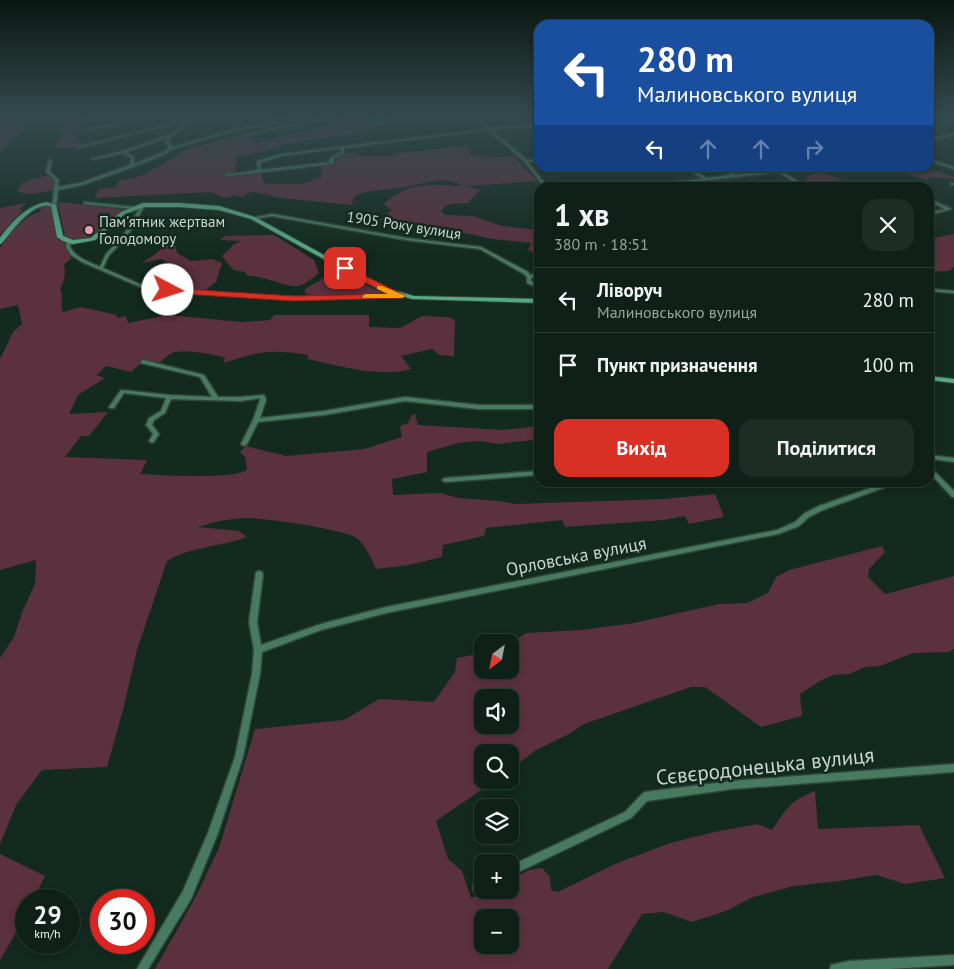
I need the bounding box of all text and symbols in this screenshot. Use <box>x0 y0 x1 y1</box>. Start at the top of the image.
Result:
text: 280 m <box>637 36 734 82</box>
icon: left <box>554 40 619 105</box>
text: Малиновського вулиця <box>637 80 857 108</box>
icon: left <box>641 135 669 163</box>
icon: ahead <box>694 135 722 163</box>
icon: ahead <box>747 135 775 163</box>
icon: right <box>800 135 828 163</box>
text: 1 хв <box>554 195 610 234</box>
button: close <box>862 199 914 251</box>
street label: 1905 Року вулиця <box>345 207 463 243</box>
place label: Пам'ятник жертвам Голодомору <box>99 212 225 248</box>
marker: Пам'ятник жертвам Голодомору <box>83 224 95 236</box>
text: 380 m · 18:51 <box>554 234 649 254</box>
pin <box>324 247 366 289</box>
icon: arrive <box>331 254 359 282</box>
position arrow <box>141 263 193 315</box>
text: Ліворуч <box>597 278 662 302</box>
icon: left <box>554 286 582 314</box>
text: 280 m <box>862 288 914 312</box>
text: Малиновського вулиця <box>597 302 757 322</box>
icon: arrive <box>554 351 582 379</box>
text: Пункт призначення <box>597 353 758 377</box>
text: 100 m <box>862 353 914 377</box>
button: Вихід <box>554 419 729 477</box>
button: Поділитися <box>739 419 914 477</box>
street label: Орловська вулиця <box>504 531 648 581</box>
north arrow <box>474 634 519 679</box>
map controls <box>474 634 519 954</box>
button: sound <box>474 689 519 734</box>
street label: Сєвєродонецька вулиця <box>654 741 876 791</box>
button: search <box>474 744 519 789</box>
button: layers <box>474 799 519 844</box>
button: + <box>474 854 519 899</box>
speed limit sign: 30 <box>90 889 155 954</box>
text: 29 <box>33 899 62 931</box>
button: − <box>474 909 519 954</box>
text: km/h <box>34 926 61 941</box>

